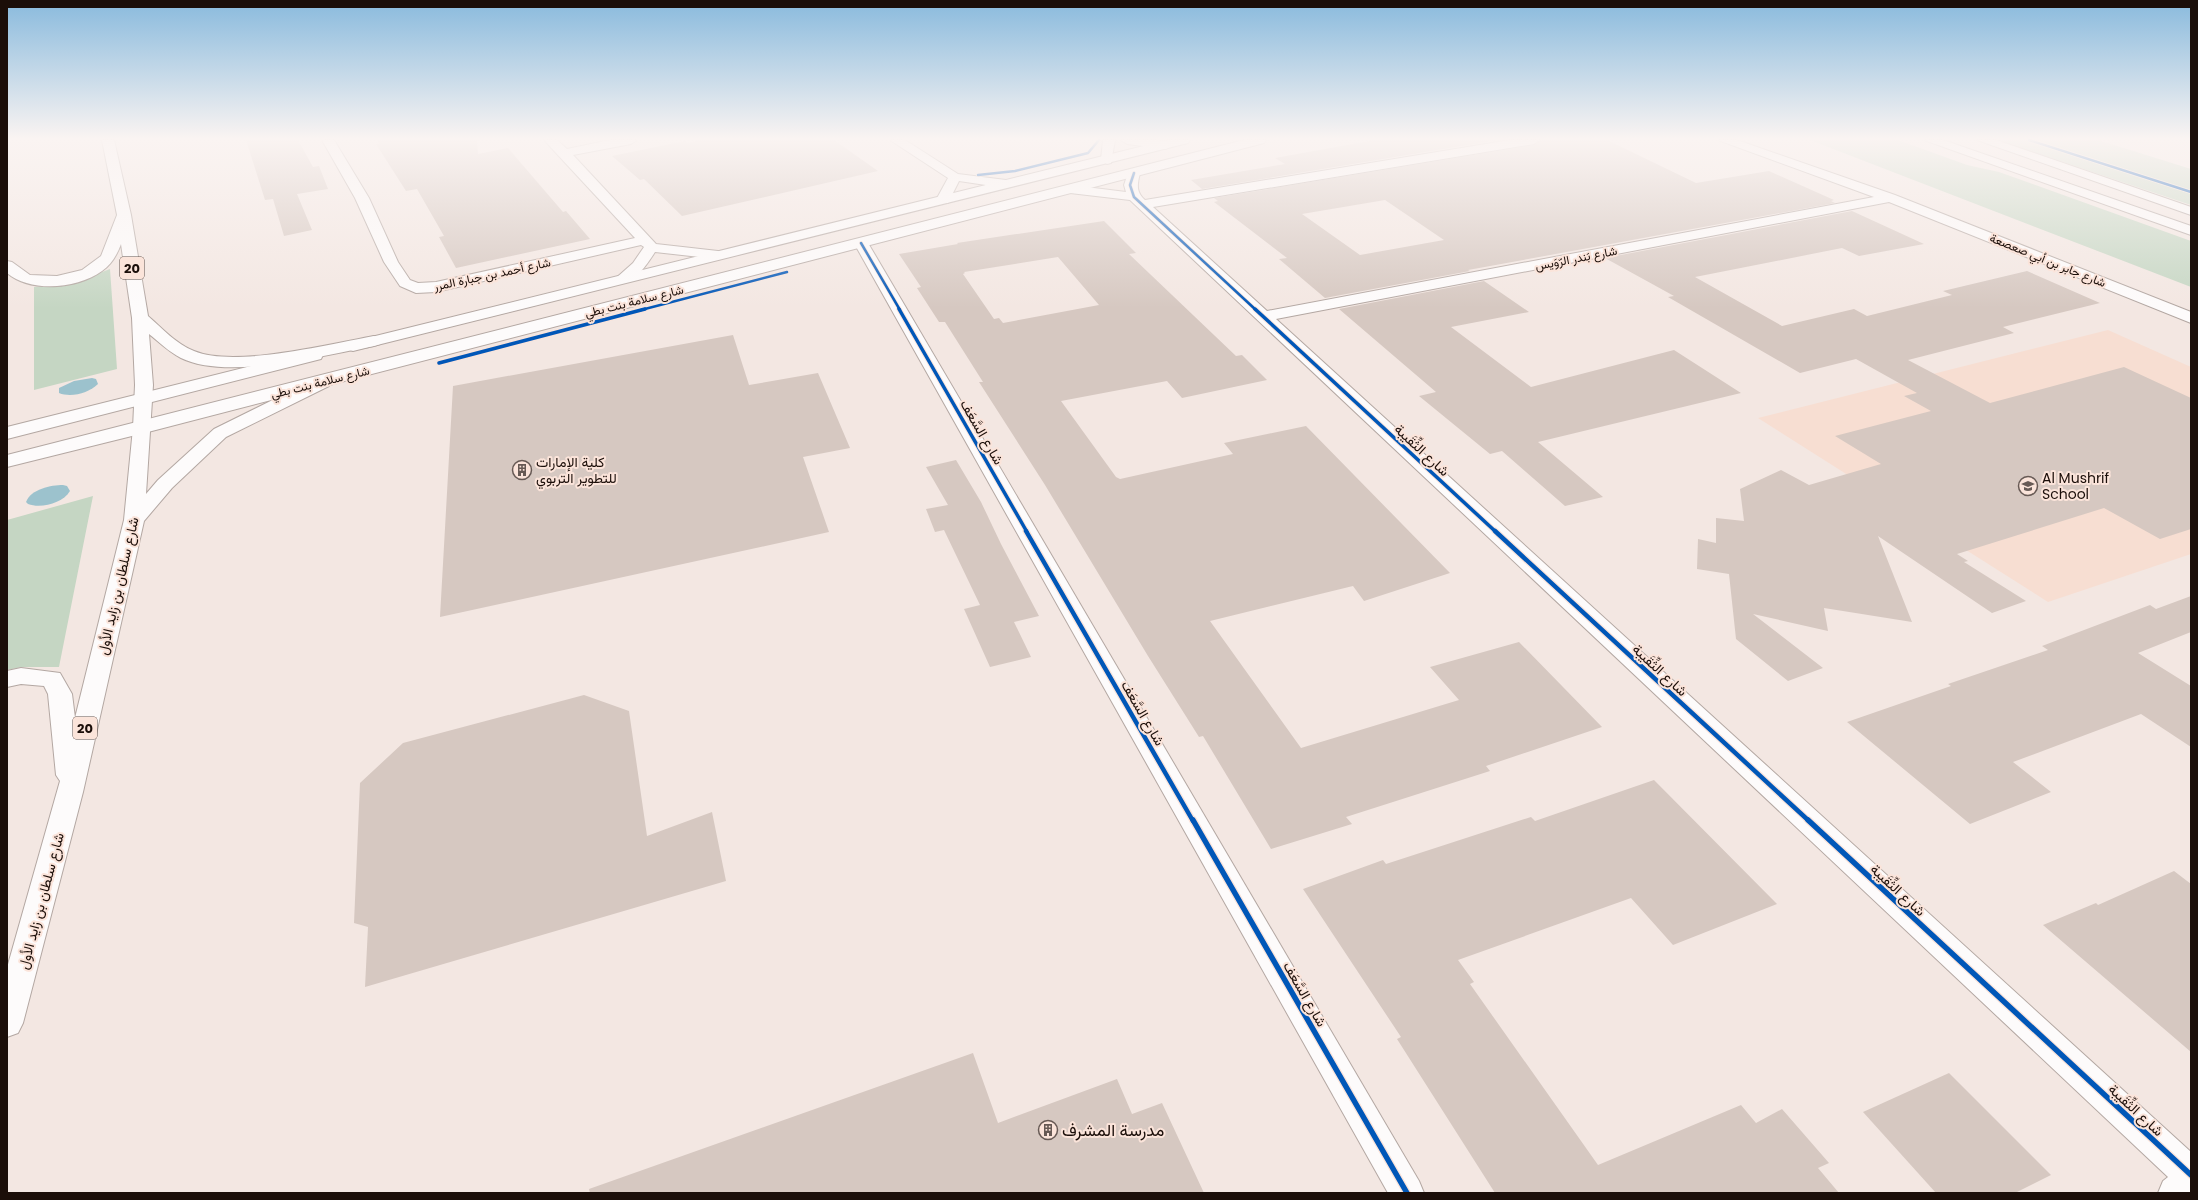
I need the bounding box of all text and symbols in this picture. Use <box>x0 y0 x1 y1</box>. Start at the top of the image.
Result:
street label: شارع جابر بن أبي صعصعة <box>1987 229 2109 293</box>
street label: شارع بَندر الرّوَيس <box>1534 242 1619 275</box>
street label: شارع أحمد بن جبارة المرر <box>431 253 552 296</box>
road number: 20 <box>120 257 144 279</box>
street label: شارع سلامة بنت بطي <box>583 281 686 323</box>
street label: شارع سلامة بنت بطي <box>269 362 372 404</box>
street label: شارع السَّعَف <box>954 396 1009 469</box>
street label: شارع الثِّقَيبة <box>1389 419 1454 481</box>
place label: كلية الإمارات للتطوير التربوي <box>536 452 617 490</box>
building icon: كلية الإمارات للتطوير التربوي <box>511 459 533 481</box>
place label: Al Mushrif School <box>2042 468 2110 504</box>
school or university icon: Al Mushrif School <box>2017 475 2039 497</box>
street label: شارع سلطان بن زايد الأول <box>92 515 145 657</box>
street label: شارع الثِّقَيبة <box>1627 639 1692 701</box>
street label: شارع السَّعَف <box>1115 677 1170 750</box>
road number: 20 <box>73 717 97 739</box>
street label: شارع سلطان بن زايد الأول <box>13 830 70 972</box>
street label: شارع الثِّقَيبة <box>1865 859 1930 921</box>
street label: شارع السَّعَف <box>1277 958 1332 1031</box>
street label: شارع الثِّقَيبة <box>2103 1079 2168 1141</box>
place label: مدرسة المشرف <box>1062 1118 1164 1142</box>
building icon: مدرسة المشرف <box>1037 1119 1059 1141</box>

